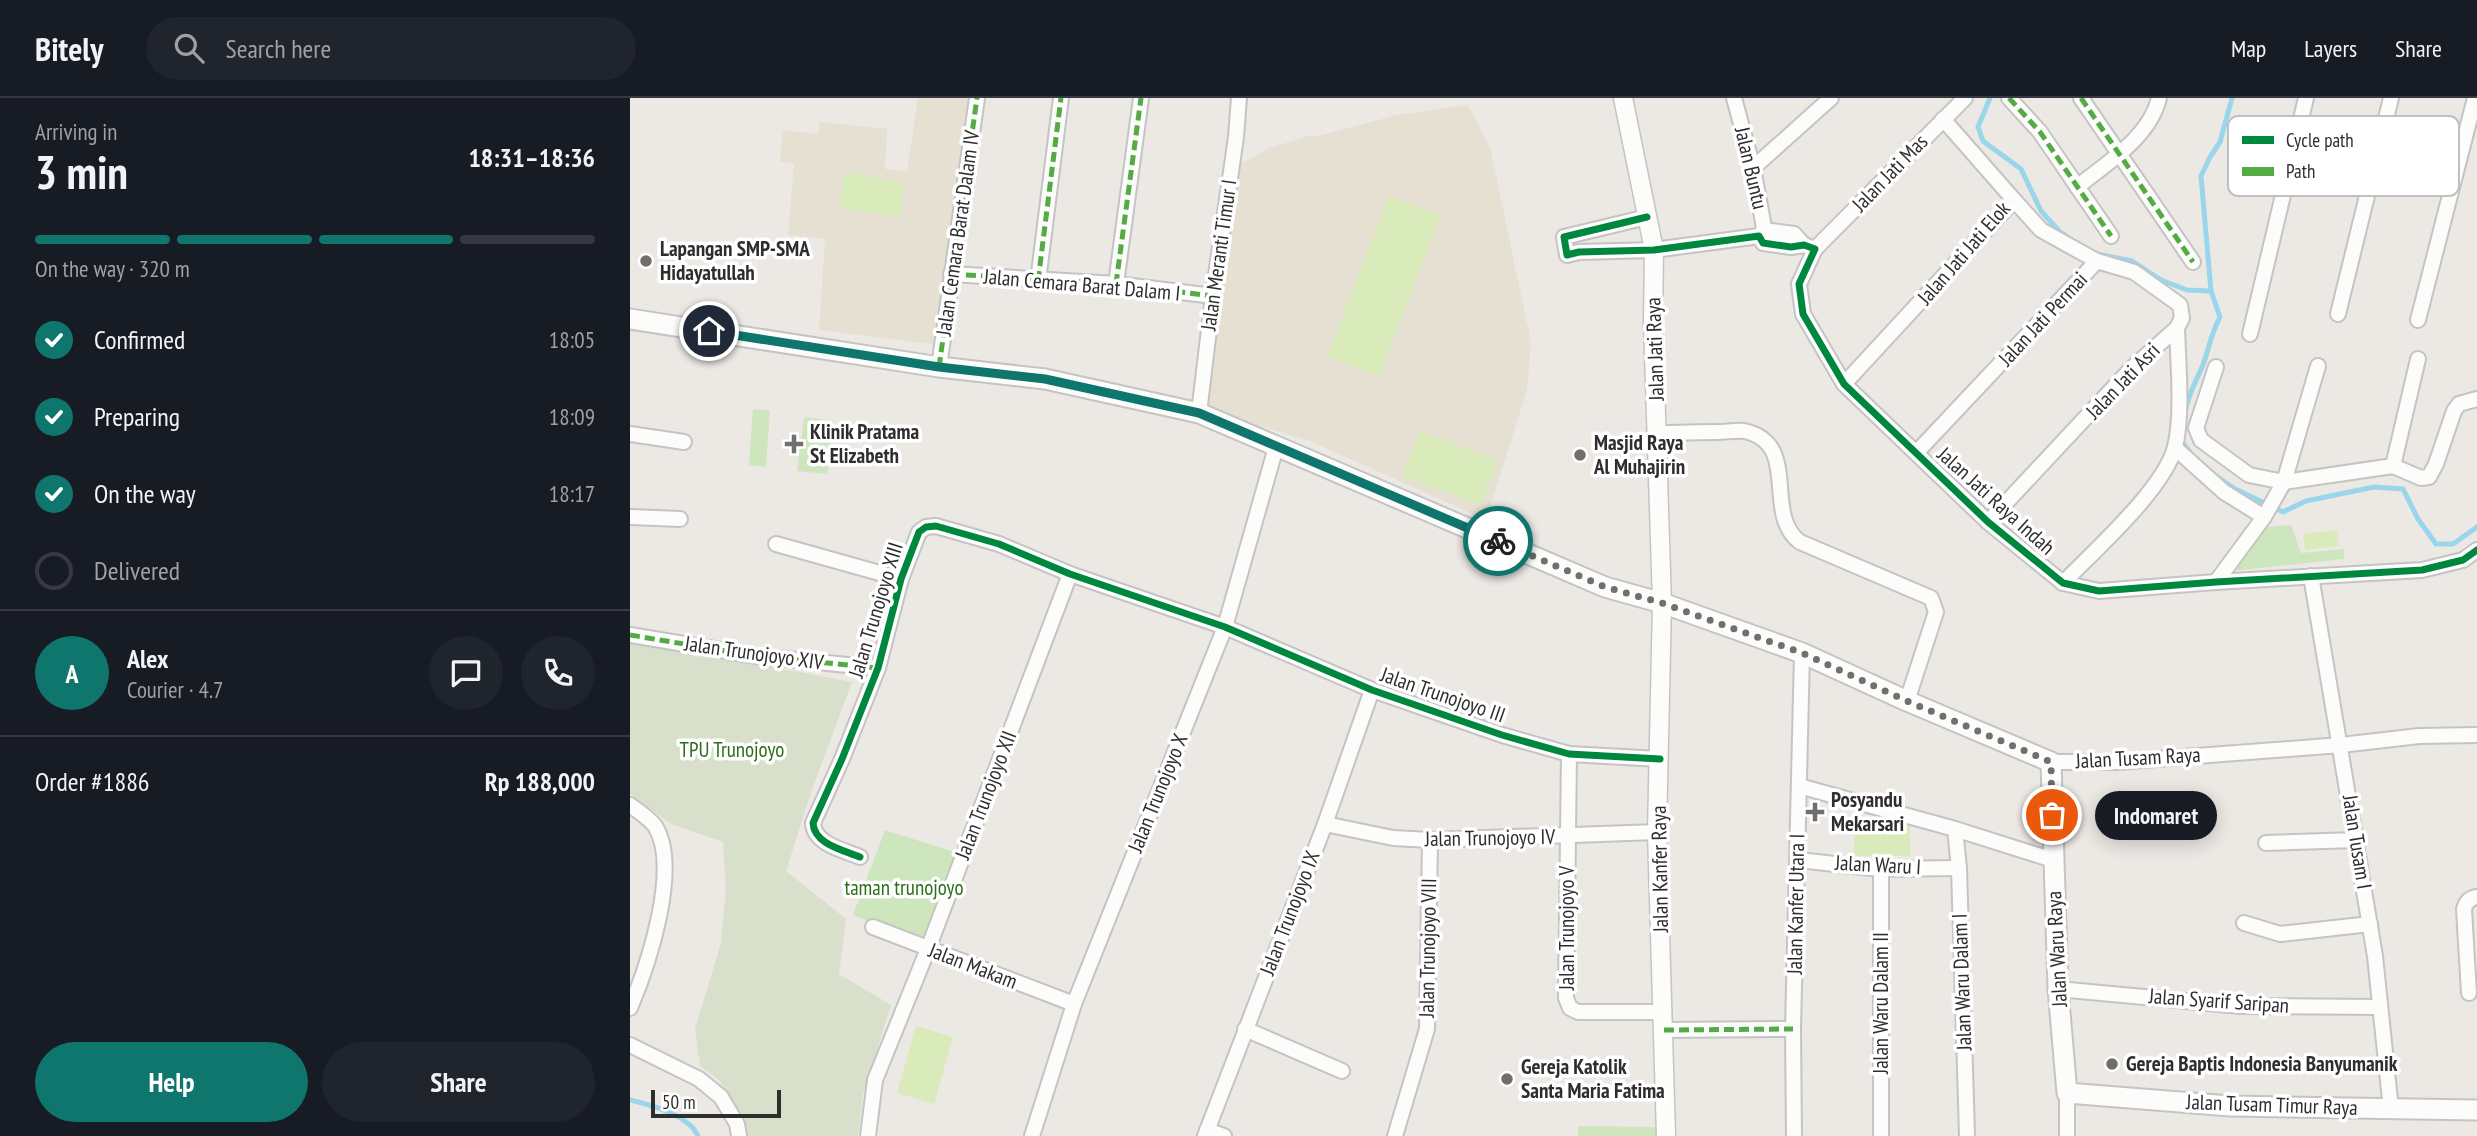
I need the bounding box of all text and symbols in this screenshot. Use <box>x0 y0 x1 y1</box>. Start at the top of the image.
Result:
search box <box>146 17 636 80</box>
text: Bitely <box>35 27 104 70</box>
icon: search <box>170 29 208 67</box>
text: Search here <box>226 32 331 65</box>
text: Map <box>2231 33 2266 64</box>
text: Layers <box>2304 33 2357 64</box>
text: Share <box>2395 33 2442 64</box>
legend <box>2228 116 2459 196</box>
text: Arriving in <box>35 117 117 146</box>
street label: Jalan Buntu <box>1729 123 1774 212</box>
street label: Jalan Cemara Barat Dalam IV <box>930 128 985 338</box>
street label: Jalan Jati Mas <box>1845 128 1933 218</box>
text: Cycle path <box>2286 128 2354 152</box>
text: 18:31–18:36 <box>468 141 595 174</box>
text: 3 min <box>35 142 128 202</box>
text: Path <box>2286 159 2315 183</box>
street label: Jalan Meranti Timur I <box>1194 178 1242 333</box>
street label: Jalan Jati Jati Elok <box>1911 195 2016 311</box>
place label: Lapangan SMP-SMA Hidayatullah <box>660 235 810 286</box>
marker: Lapangan SMP-SMA Hidayatullah <box>638 253 654 269</box>
text: On the way · 320 m <box>35 254 190 283</box>
street label: Jalan Cemara Barat Dalam I <box>982 262 1181 307</box>
street label: Jalan Jati Permai <box>1992 266 2093 372</box>
street label: Jalan Jati Raya <box>1639 297 1670 402</box>
pin <box>679 301 739 361</box>
icon: home <box>690 312 728 350</box>
icon: check <box>35 321 73 359</box>
text: Confirmed <box>94 323 185 356</box>
text: 18:05 <box>549 325 595 354</box>
street label: Jalan Jati Asri <box>2079 337 2166 425</box>
icon: check <box>35 398 73 436</box>
text: Preparing <box>94 400 180 433</box>
text: 18:09 <box>549 402 595 431</box>
place label: Klinik Pratama St Elizabeth <box>810 418 919 469</box>
place label: Masjid Raya Al Muhajirin <box>1593 429 1685 480</box>
marker: Klinik Pratama St Elizabeth <box>784 434 804 454</box>
street label: Jalan Jati Raya Indah <box>1931 440 2061 560</box>
marker: Masjid Raya Al Muhajirin <box>1572 447 1588 463</box>
icon: check <box>35 475 73 513</box>
text: On the way <box>94 477 196 510</box>
text: 18:17 <box>549 479 595 508</box>
courier <box>1463 506 1533 576</box>
icon: bike <box>1479 522 1517 560</box>
street label: Jalan Trunojoyo XIII <box>842 539 909 682</box>
text: Delivered <box>94 554 180 587</box>
street label: Jalan Trunojoyo XIV <box>682 629 826 676</box>
button: chat <box>429 636 503 710</box>
button: phone <box>521 636 595 710</box>
text: Alex <box>127 642 168 675</box>
text: A <box>65 657 79 690</box>
street label: Jalan Trunojoyo III <box>1376 660 1509 728</box>
text: Courier · 4.7 <box>127 675 223 704</box>
street label: Jalan Trunojoyo XII <box>948 727 1022 864</box>
street label: Jalan Trunojoyo X <box>1121 729 1194 857</box>
park label: TPU Trunojoyo <box>680 736 784 763</box>
street label: Jalan Tusam Raya <box>2074 741 2201 774</box>
text: Order #1886 <box>35 765 150 798</box>
text: Rp 188,000 <box>485 765 595 798</box>
pin <box>2022 785 2082 845</box>
place label: Posyandu Mekarsari <box>1831 786 1904 837</box>
callout: Indomaret <box>2094 790 2216 840</box>
street label: Jalan Tusam I <box>2337 792 2378 891</box>
icon: bag <box>2033 796 2071 834</box>
text: Indomaret <box>2114 801 2198 830</box>
marker: Posyandu Mekarsari <box>1805 802 1825 822</box>
street label: Jalan Kanfer Raya <box>1645 805 1674 934</box>
street label: Jalan Trunojoyo IV <box>1424 823 1556 852</box>
street label: Jalan Kanfer Utara I <box>1781 833 1810 976</box>
street label: Jalan Trunojoyo IX <box>1253 846 1326 980</box>
street label: Jalan Waru I <box>1833 849 1922 880</box>
street label: Jalan Trunojoyo V <box>1553 865 1580 991</box>
park label: taman trunojoyo <box>844 874 964 901</box>
street label: Jalan Trunojoyo VIII <box>1413 878 1442 1019</box>
street label: Jalan Waru Raya <box>2040 890 2073 1009</box>
street label: Jalan Waru Dalam I <box>1946 913 1977 1052</box>
street label: Jalan Waru Dalam II <box>1867 932 1894 1075</box>
street label: Jalan Makam <box>924 936 1021 995</box>
street label: Jalan Syarif Saripan <box>2147 982 2290 1019</box>
button: Help <box>35 1042 308 1122</box>
button: Share <box>322 1042 595 1122</box>
place label: Gereja Baptis Indonesia Banyumanik <box>2126 1050 2398 1077</box>
place label: Gereja Katolik Santa Maria Fatima <box>1521 1053 1665 1104</box>
marker: Gereja Baptis Indonesia Banyumanik <box>2104 1056 2120 1072</box>
marker: Gereja Katolik Santa Maria Fatima <box>1499 1071 1515 1087</box>
scale bar <box>651 1087 780 1119</box>
street label: Jalan Tusam Timur Raya <box>2185 1088 2358 1121</box>
text: 50 m <box>662 1090 696 1114</box>

